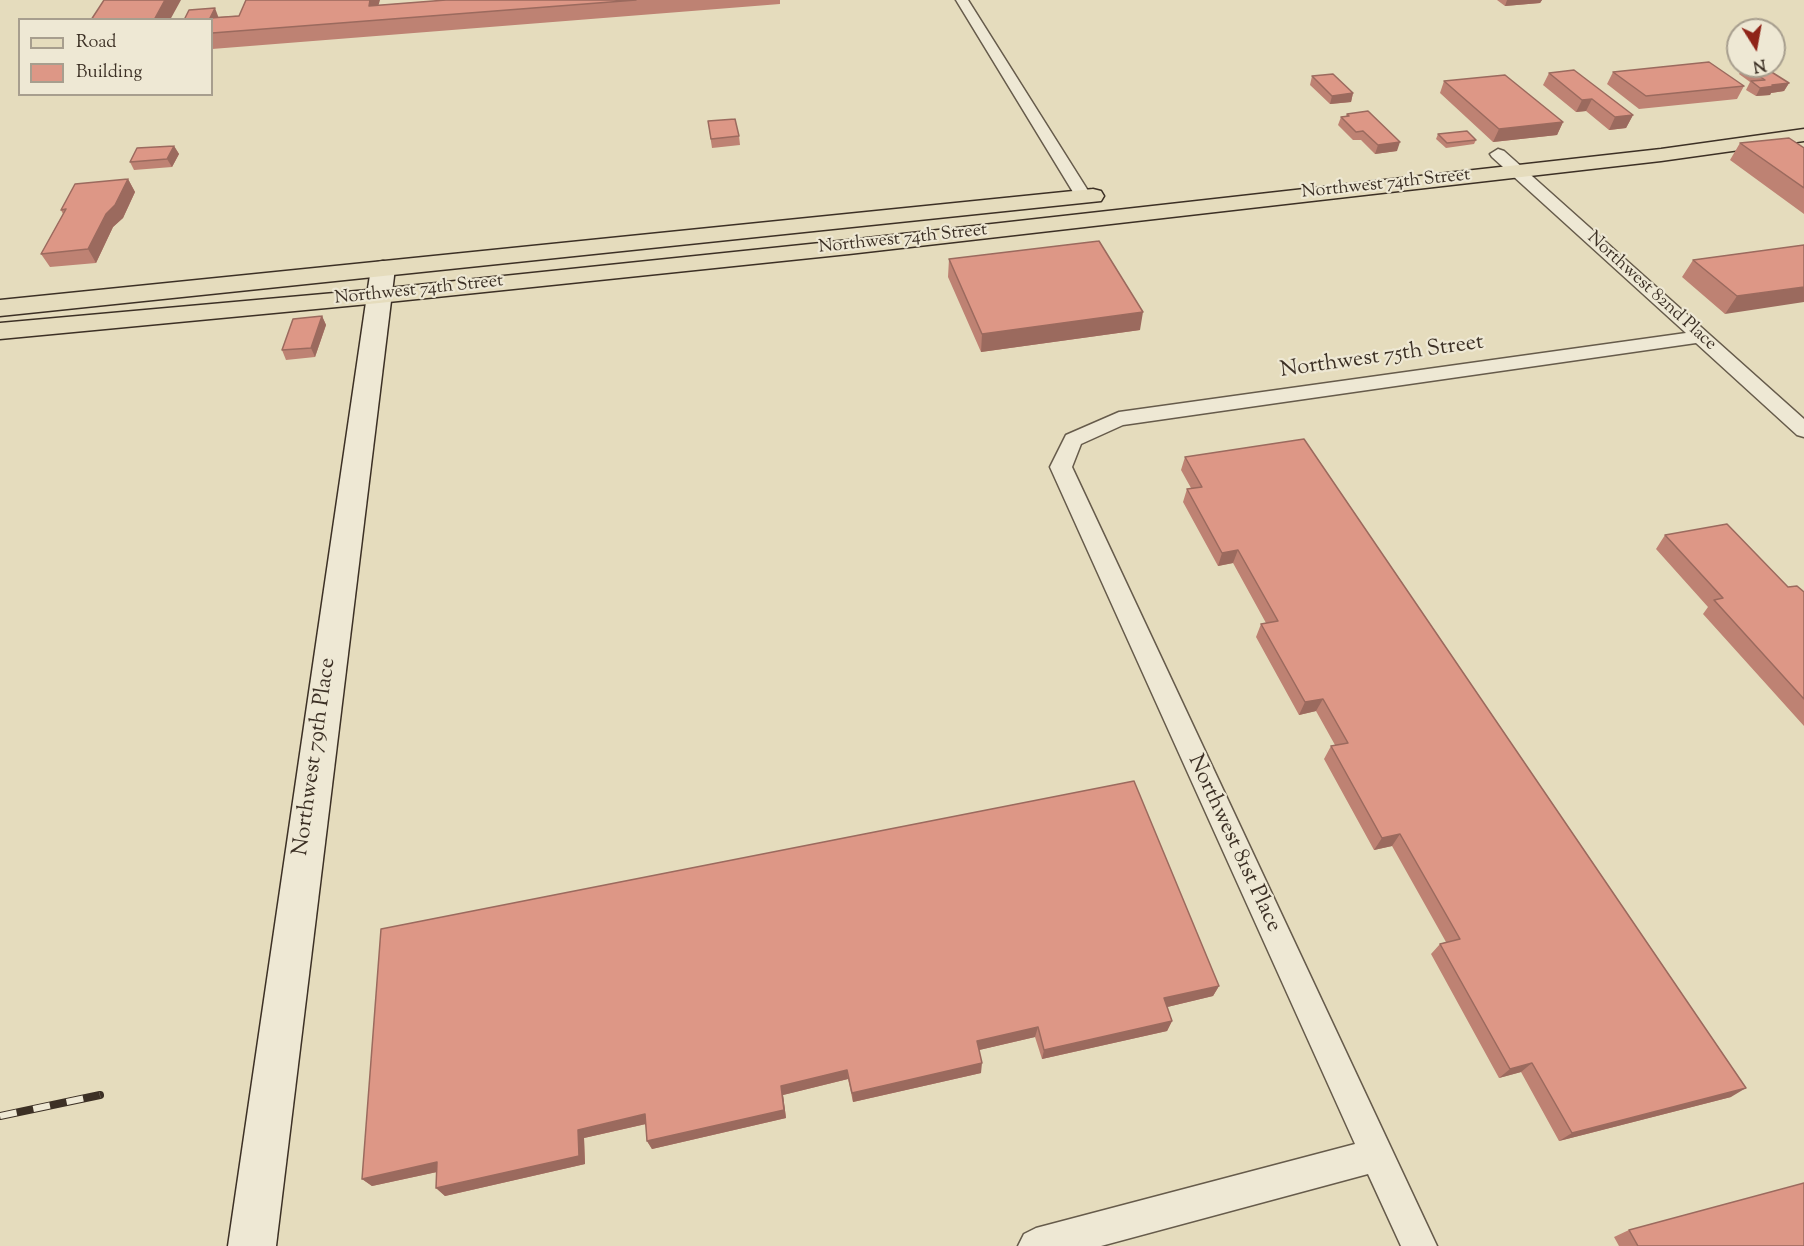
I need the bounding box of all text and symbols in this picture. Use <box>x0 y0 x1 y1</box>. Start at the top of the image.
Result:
legend <box>18 18 213 96</box>
north arrow <box>1726 18 1786 78</box>
text: Road <box>76 30 116 56</box>
text: N <box>1751 52 1768 77</box>
text: Building <box>76 60 142 86</box>
street label: Northwest 74th Street <box>1301 165 1471 205</box>
street label: Northwest 74th Street <box>818 220 988 260</box>
street label: Northwest 82nd Place <box>1582 228 1720 356</box>
street label: Northwest 74th Street <box>334 271 504 311</box>
street label: Northwest 75th Street <box>1279 331 1485 385</box>
street label: Northwest 79th Place <box>289 656 343 858</box>
street label: Northwest 81st Place <box>1180 751 1286 937</box>

